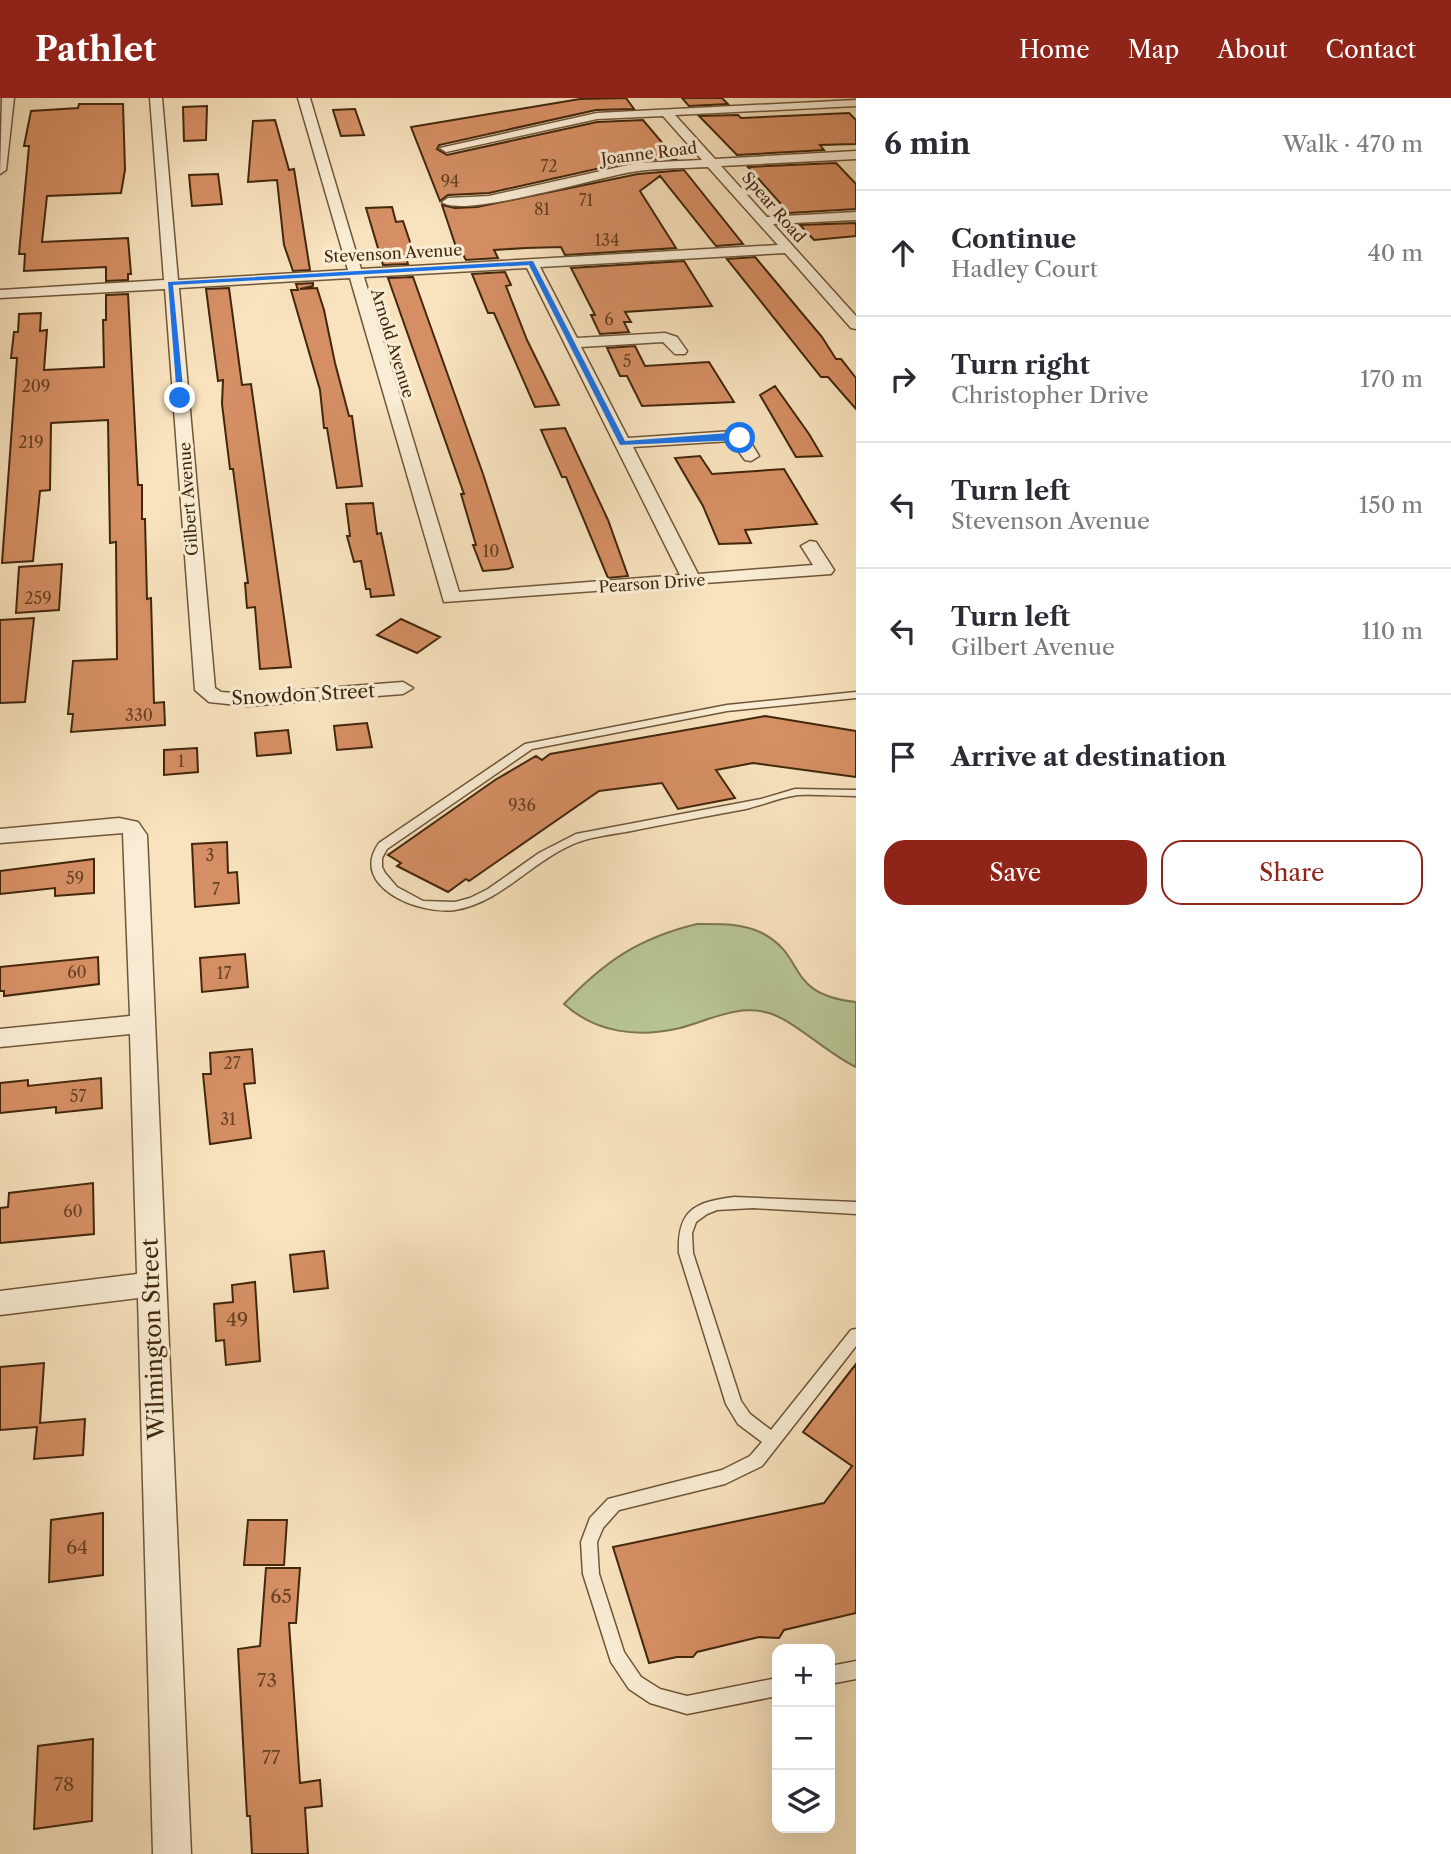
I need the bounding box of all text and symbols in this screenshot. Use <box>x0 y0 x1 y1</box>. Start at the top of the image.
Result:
text: Pathlet <box>35 29 157 70</box>
text: Home <box>1019 35 1090 64</box>
text: Map <box>1128 35 1179 64</box>
text: About <box>1217 35 1288 64</box>
text: Contact <box>1326 35 1416 64</box>
text: 6 min <box>884 125 971 162</box>
text: Walk · 470 m <box>1283 130 1423 158</box>
street label: Joanne Road <box>597 137 698 169</box>
house number: 72 <box>540 156 558 176</box>
street label: Spear Road <box>738 168 810 247</box>
house number: 94 <box>441 171 459 191</box>
house number: 71 <box>579 190 594 210</box>
house number: 81 <box>534 199 550 219</box>
text: Continue <box>951 223 1076 255</box>
house number: 134 <box>595 230 619 250</box>
icon: ahead <box>884 234 922 272</box>
street label: Stevenson Avenue <box>323 239 463 267</box>
text: 40 m <box>1368 239 1423 267</box>
text: Hadley Court <box>951 255 1098 283</box>
street label: Arnold Avenue <box>367 285 419 400</box>
house number: 6 <box>604 309 614 329</box>
text: Turn right <box>951 349 1090 381</box>
house number: 5 <box>623 351 631 371</box>
icon: right <box>884 360 922 398</box>
text: 170 m <box>1360 365 1423 393</box>
house number: 209 <box>22 376 50 396</box>
text: Christopher Drive <box>951 381 1149 409</box>
route end <box>164 382 195 413</box>
route start <box>724 422 755 453</box>
house number: 219 <box>18 432 44 452</box>
street label: Gilbert Avenue <box>174 441 202 557</box>
text: Turn left <box>951 475 1070 507</box>
icon: left <box>884 486 922 524</box>
text: 150 m <box>1359 491 1423 519</box>
text: Stevenson Avenue <box>951 507 1150 535</box>
house number: 10 <box>483 541 499 561</box>
street label: Pearson Drive <box>598 569 706 597</box>
house number: 259 <box>24 588 52 608</box>
text: Turn left <box>951 601 1070 633</box>
icon: left <box>884 612 922 650</box>
text: 110 m <box>1362 617 1423 645</box>
text: Gilbert Avenue <box>951 633 1115 661</box>
street label: Snowdon Street <box>231 679 376 710</box>
house number: 330 <box>125 705 153 725</box>
icon: arrive <box>884 738 922 776</box>
text: Arrive at destination <box>951 741 1226 773</box>
house number: 1 <box>178 751 185 771</box>
house number: 936 <box>508 795 536 815</box>
button: Save <box>884 840 1147 905</box>
button: Share <box>1161 840 1423 905</box>
house number: 3 <box>206 845 214 865</box>
house number: 59 <box>66 868 84 888</box>
house number: 7 <box>212 879 220 899</box>
house number: 60 <box>67 962 87 982</box>
house number: 17 <box>217 963 231 983</box>
house number: 27 <box>223 1053 241 1073</box>
house number: 57 <box>70 1086 86 1106</box>
house number: 31 <box>220 1109 236 1129</box>
house number: 60 <box>63 1201 83 1221</box>
street label: Wilmington Street <box>135 1238 171 1441</box>
house number: 49 <box>226 1308 248 1331</box>
house number: 64 <box>66 1536 88 1559</box>
house number: 65 <box>270 1585 292 1608</box>
map controls <box>772 1644 835 1833</box>
button: + <box>772 1644 835 1707</box>
house number: 73 <box>257 1669 277 1692</box>
button: − <box>772 1707 835 1770</box>
house number: 77 <box>262 1746 281 1769</box>
button: layers <box>772 1770 835 1833</box>
house number: 78 <box>54 1773 74 1796</box>

